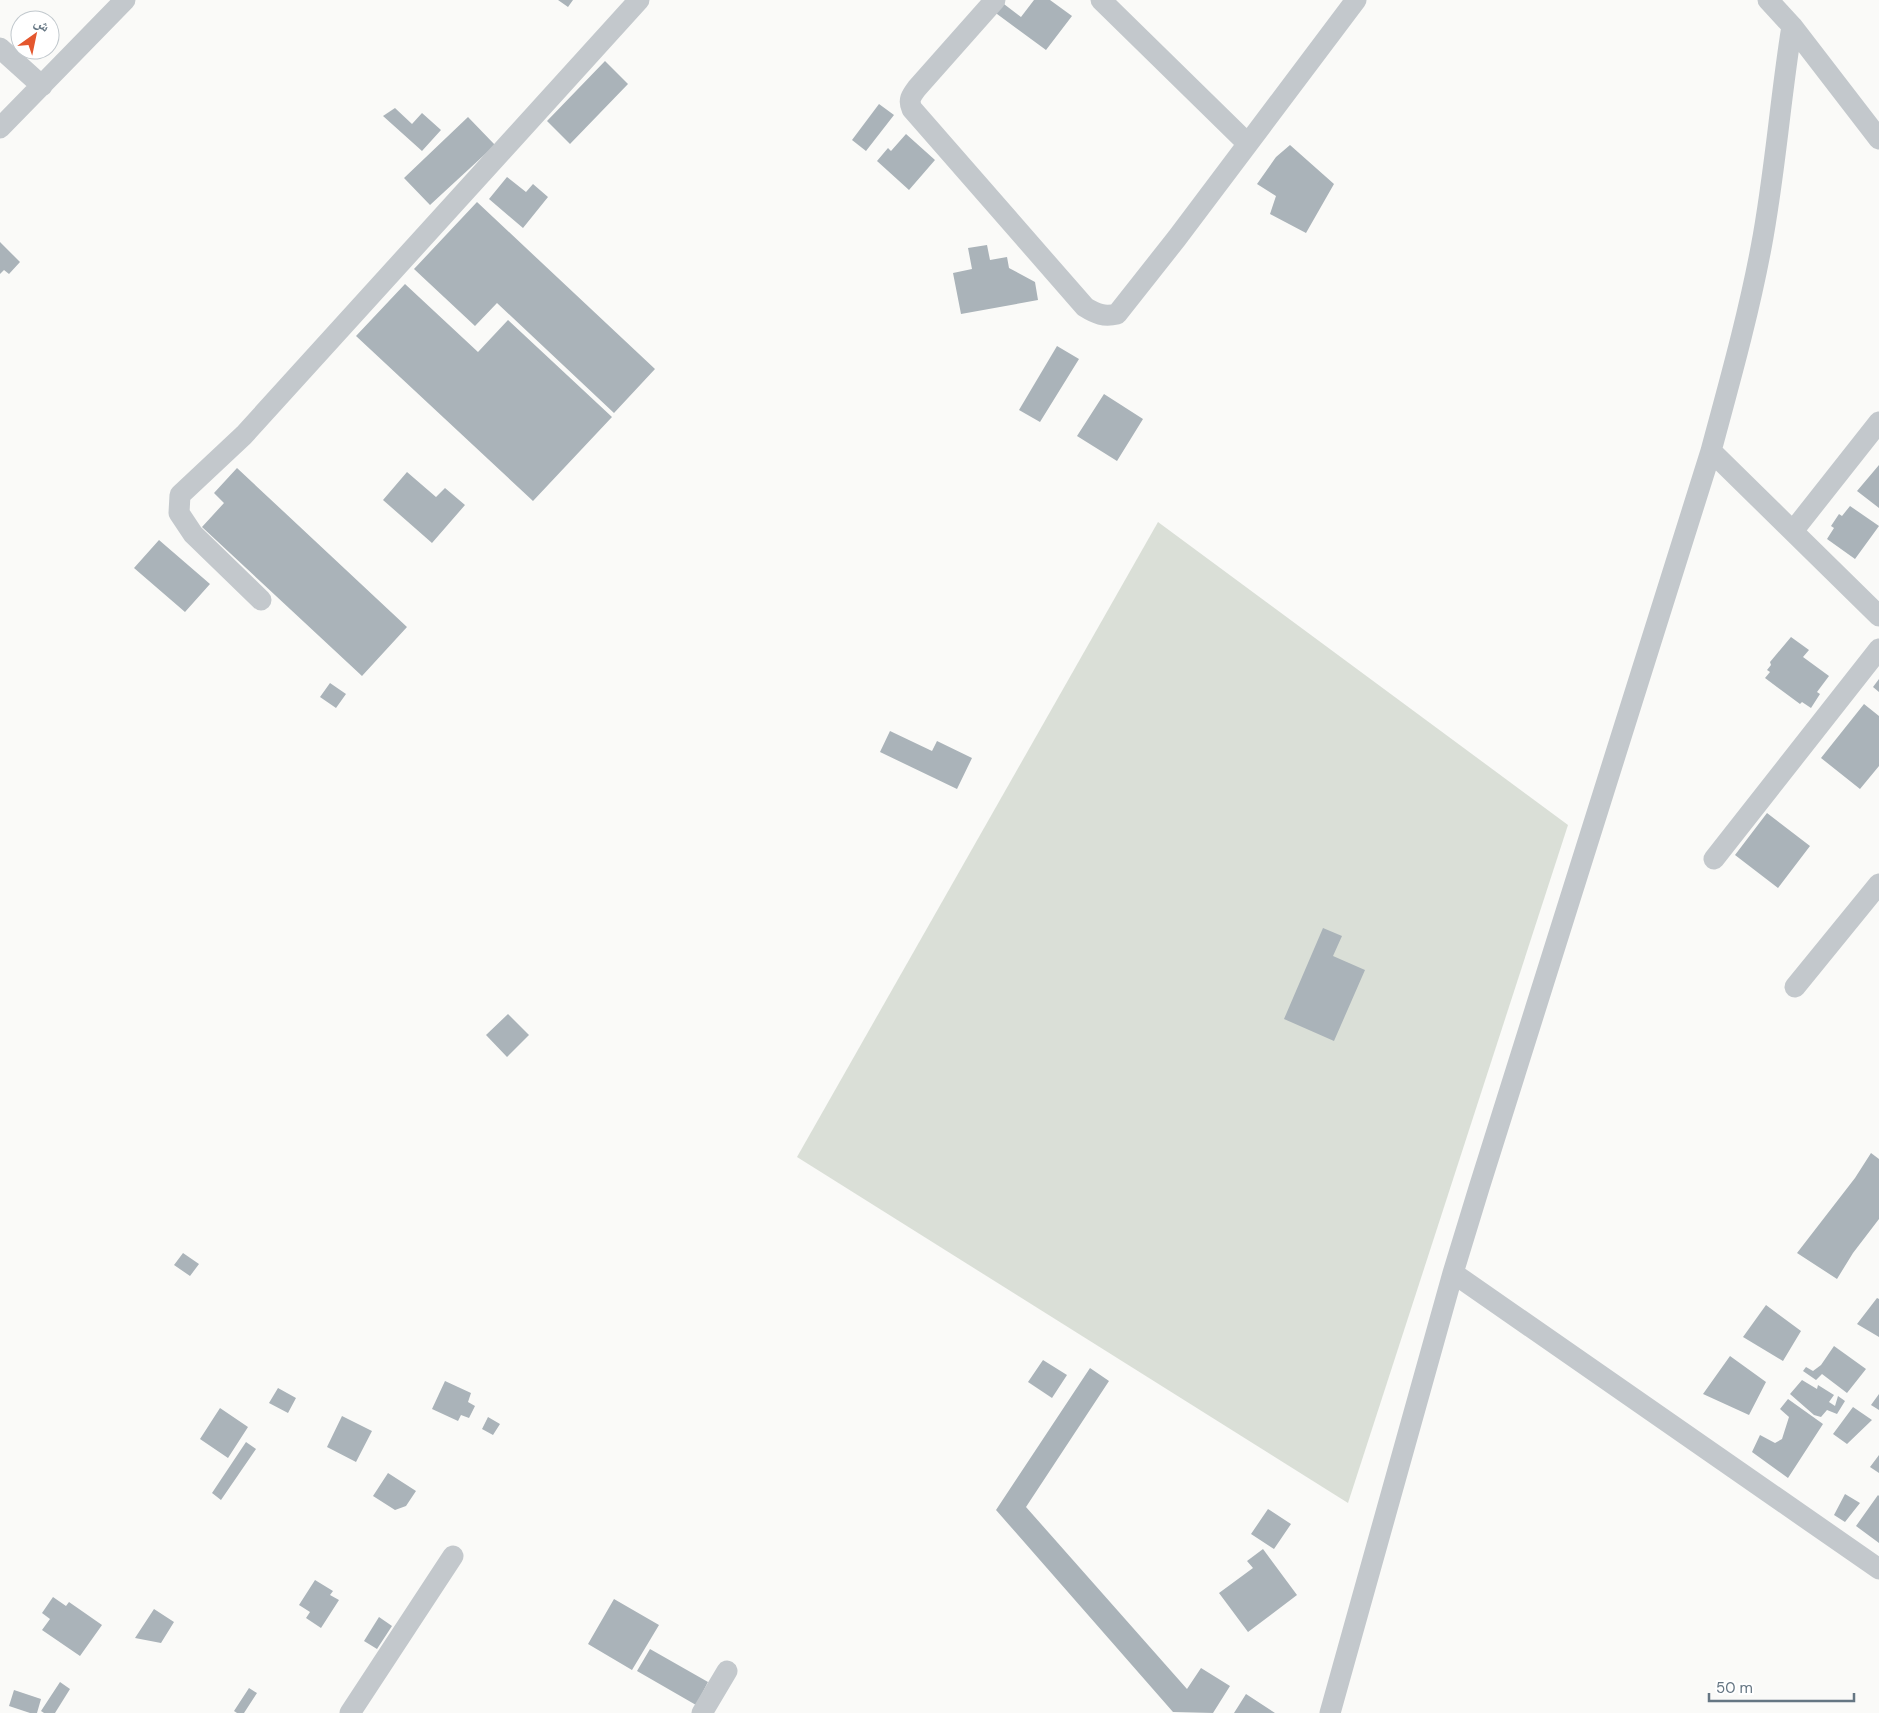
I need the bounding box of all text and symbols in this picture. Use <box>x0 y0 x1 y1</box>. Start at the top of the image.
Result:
north arrow <box>10 10 60 60</box>
text: ش <box>31 13 53 36</box>
scale bar <box>1709 1670 1854 1702</box>
text: 50 m <box>1716 1678 1753 1698</box>

